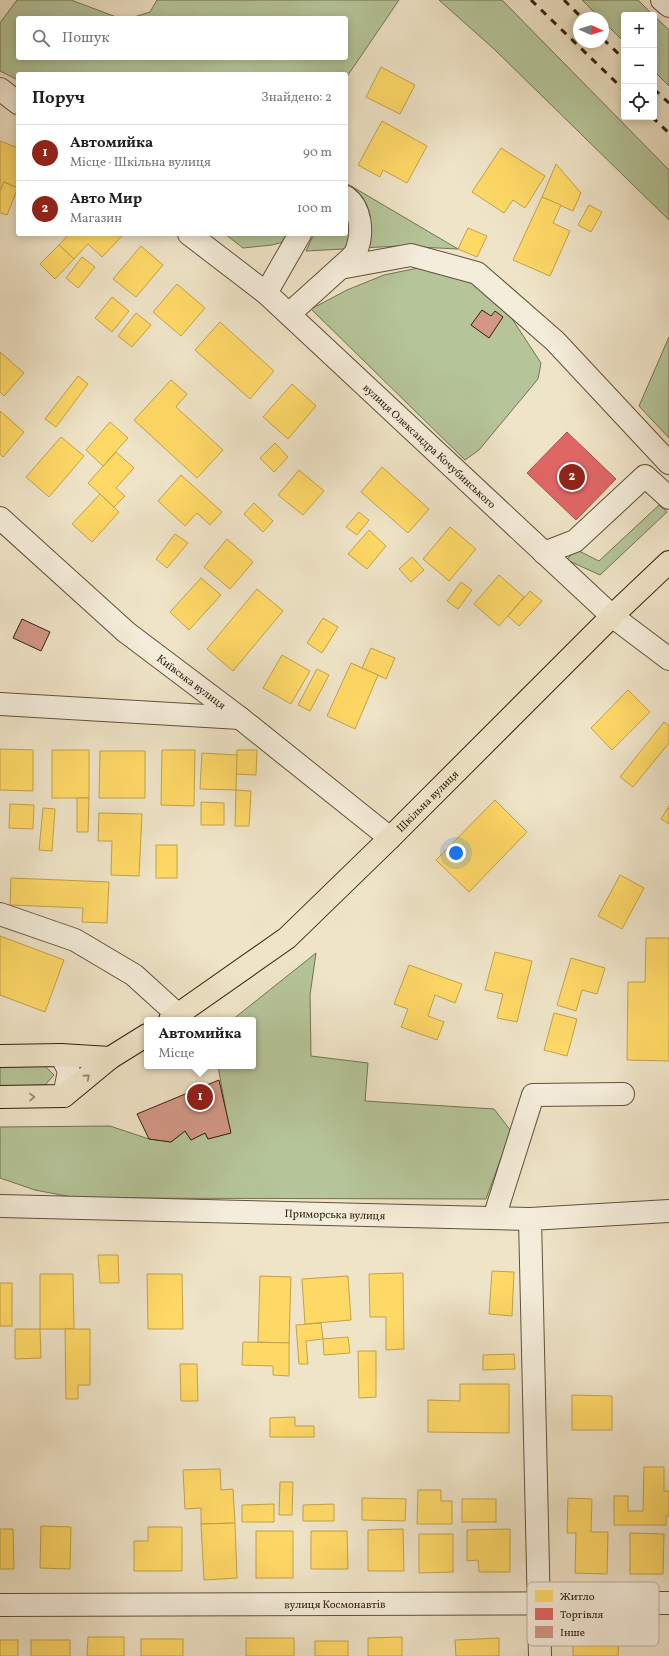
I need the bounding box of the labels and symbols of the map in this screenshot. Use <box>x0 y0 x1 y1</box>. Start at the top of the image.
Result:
north arrow <box>573 12 609 48</box>
street label: вулиця Олександра Кочубинського <box>359 381 499 513</box>
pin: 2 <box>559 462 585 492</box>
street label: Київська вулиця <box>153 652 228 714</box>
street label: Шкільна вулиця <box>394 767 463 836</box>
your location <box>446 843 466 863</box>
one-way arrow <box>82 1075 89 1082</box>
pin: 1 <box>187 1082 213 1112</box>
one-way arrow <box>29 1093 35 1101</box>
street label: Приморська вулиця <box>284 1207 386 1224</box>
legend <box>527 1582 659 1646</box>
text: Житло <box>560 1590 595 1605</box>
street label: вулиця Космонавтів <box>284 1598 386 1613</box>
text: Торгівля <box>560 1608 604 1623</box>
text: Інше <box>560 1626 585 1641</box>

